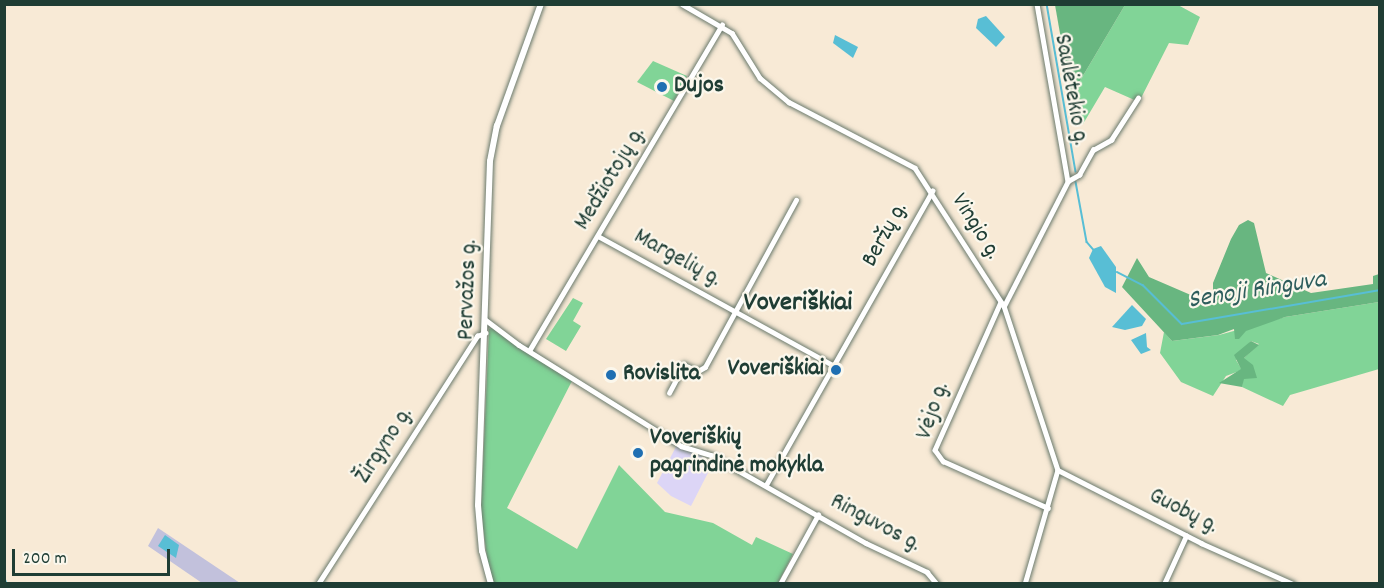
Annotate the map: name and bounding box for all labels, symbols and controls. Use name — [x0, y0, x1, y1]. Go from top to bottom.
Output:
street label: Saulėtekio g. — [1046, 32, 1094, 148]
place label: Dujos — [674, 73, 724, 101]
marker: Dujos — [655, 80, 669, 94]
street label: Medžiotojų g. — [569, 122, 653, 236]
street label: Vingio g. — [944, 189, 1006, 265]
street label: Beržų g. — [857, 198, 915, 272]
street label: Margelių g. — [628, 223, 726, 295]
street label: Pervažos g. — [453, 239, 485, 341]
water label: Senoji Ringuva — [1186, 265, 1328, 317]
district label: Voveriškiai — [744, 288, 852, 320]
place label: Voveriškiai — [728, 356, 824, 384]
place label: Rovislita — [623, 361, 700, 389]
marker: Voveriškiai — [829, 363, 843, 377]
marker: Rovislita — [604, 368, 618, 382]
street label: Vėjo g. — [911, 378, 957, 444]
street label: Žirgyno g. — [349, 402, 421, 490]
place label: Voveriškių pagrindinė mokykla — [650, 425, 823, 481]
marker: Voveriškių pagrindinė mokykla — [631, 446, 645, 460]
street label: Guobų g. — [1144, 482, 1222, 542]
street label: Ringuvos g. — [825, 488, 925, 560]
scale bar — [15, 537, 172, 575]
text: 200 m — [23, 547, 67, 572]

